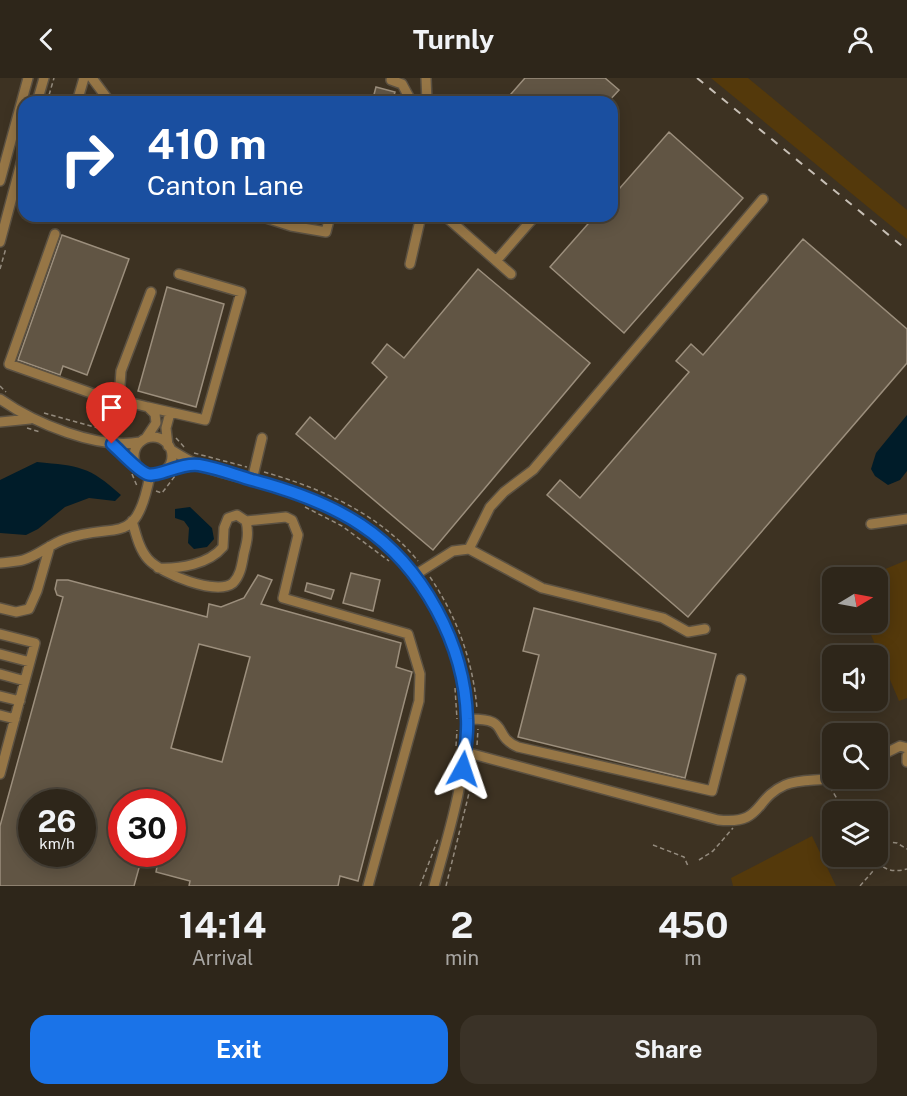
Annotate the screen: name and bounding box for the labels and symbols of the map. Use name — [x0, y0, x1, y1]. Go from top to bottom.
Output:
pin — [86, 382, 137, 444]
north arrow — [822, 567, 888, 633]
position arrow — [431, 737, 495, 801]
speed limit sign: 30 — [108, 789, 186, 867]

